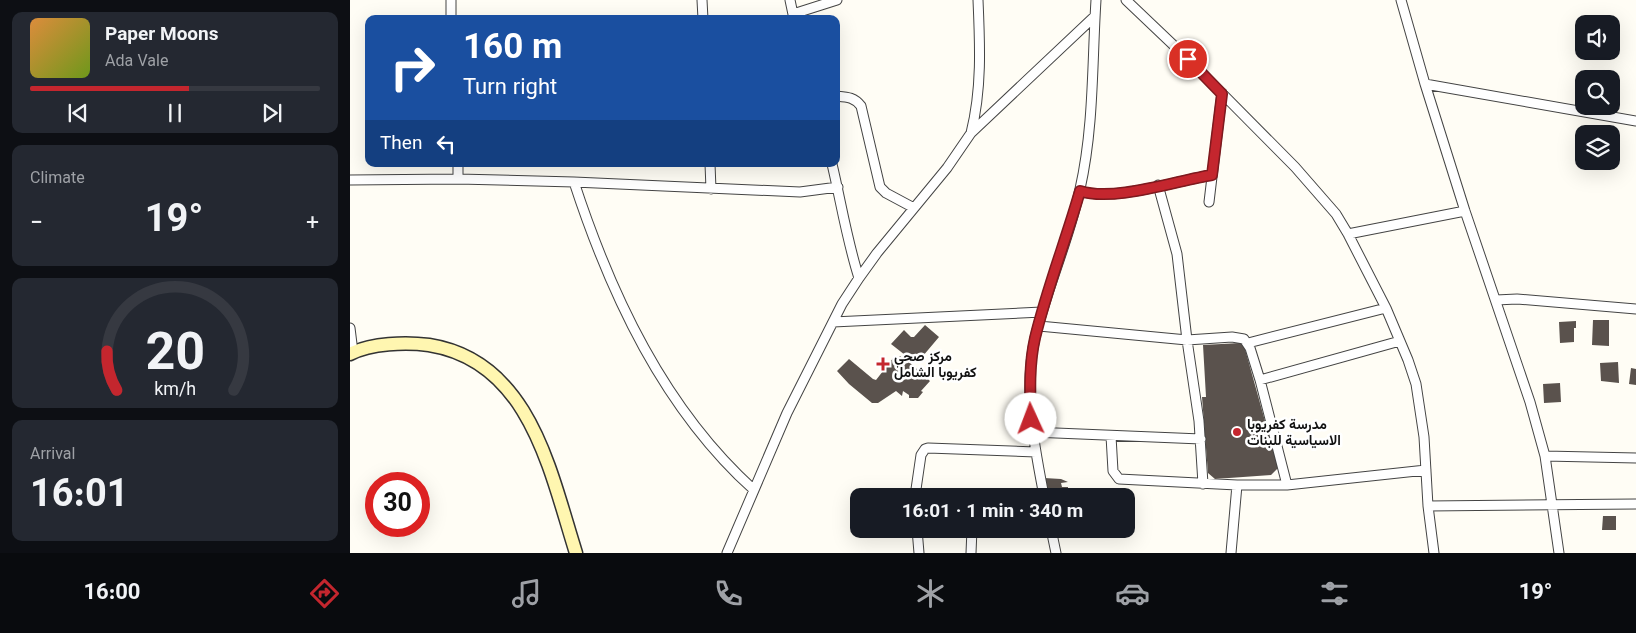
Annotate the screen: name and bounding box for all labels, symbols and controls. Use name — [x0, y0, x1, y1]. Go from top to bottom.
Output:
map controls — [1575, 15, 1620, 170]
button: sound — [1575, 15, 1620, 60]
text: Paper Moons — [105, 21, 219, 50]
text: 160 m — [463, 22, 562, 77]
icon: right — [380, 35, 445, 100]
pin — [1167, 38, 1209, 80]
icon: arrive — [1174, 45, 1202, 73]
text: Ada Vale — [105, 50, 168, 75]
button: search — [1575, 70, 1620, 115]
text: Turn right — [463, 71, 557, 106]
icon: previous — [64, 99, 92, 127]
icon: pause — [161, 99, 189, 127]
icon: next — [258, 99, 286, 127]
button: layers — [1575, 125, 1620, 170]
text: Then — [380, 130, 422, 159]
icon: left — [432, 130, 460, 158]
text: Climate — [30, 167, 85, 192]
text: 19° — [145, 192, 203, 251]
text: − — [30, 200, 43, 244]
text: + — [305, 200, 320, 244]
text: 20 — [145, 316, 205, 397]
place label: مركز صحي كفريوبا الشامل — [894, 347, 977, 385]
marker: مركز صحي كفريوبا الشامل — [876, 357, 890, 371]
text: km/h — [154, 377, 196, 405]
position arrow — [1004, 392, 1056, 444]
place label: مدرسة كفريوبا الاسياسية للبنات — [1247, 415, 1341, 453]
marker: مدرسة كفريوبا الاسياسية للبنات — [1231, 426, 1243, 438]
text: Arrival — [30, 443, 75, 468]
text: 16:01 — [30, 467, 129, 526]
speed limit sign: 30 — [365, 472, 430, 537]
text: 16:01 · 1 min · 340 m — [902, 498, 1083, 527]
text: 16:00 — [83, 576, 141, 611]
icon: directions — [307, 576, 342, 611]
icon: music — [509, 576, 544, 611]
icon: phone — [711, 576, 746, 611]
icon: climate — [913, 576, 948, 611]
icon: car — [1115, 576, 1150, 611]
icon: filters — [1317, 576, 1352, 611]
text: 19° — [1519, 576, 1552, 611]

